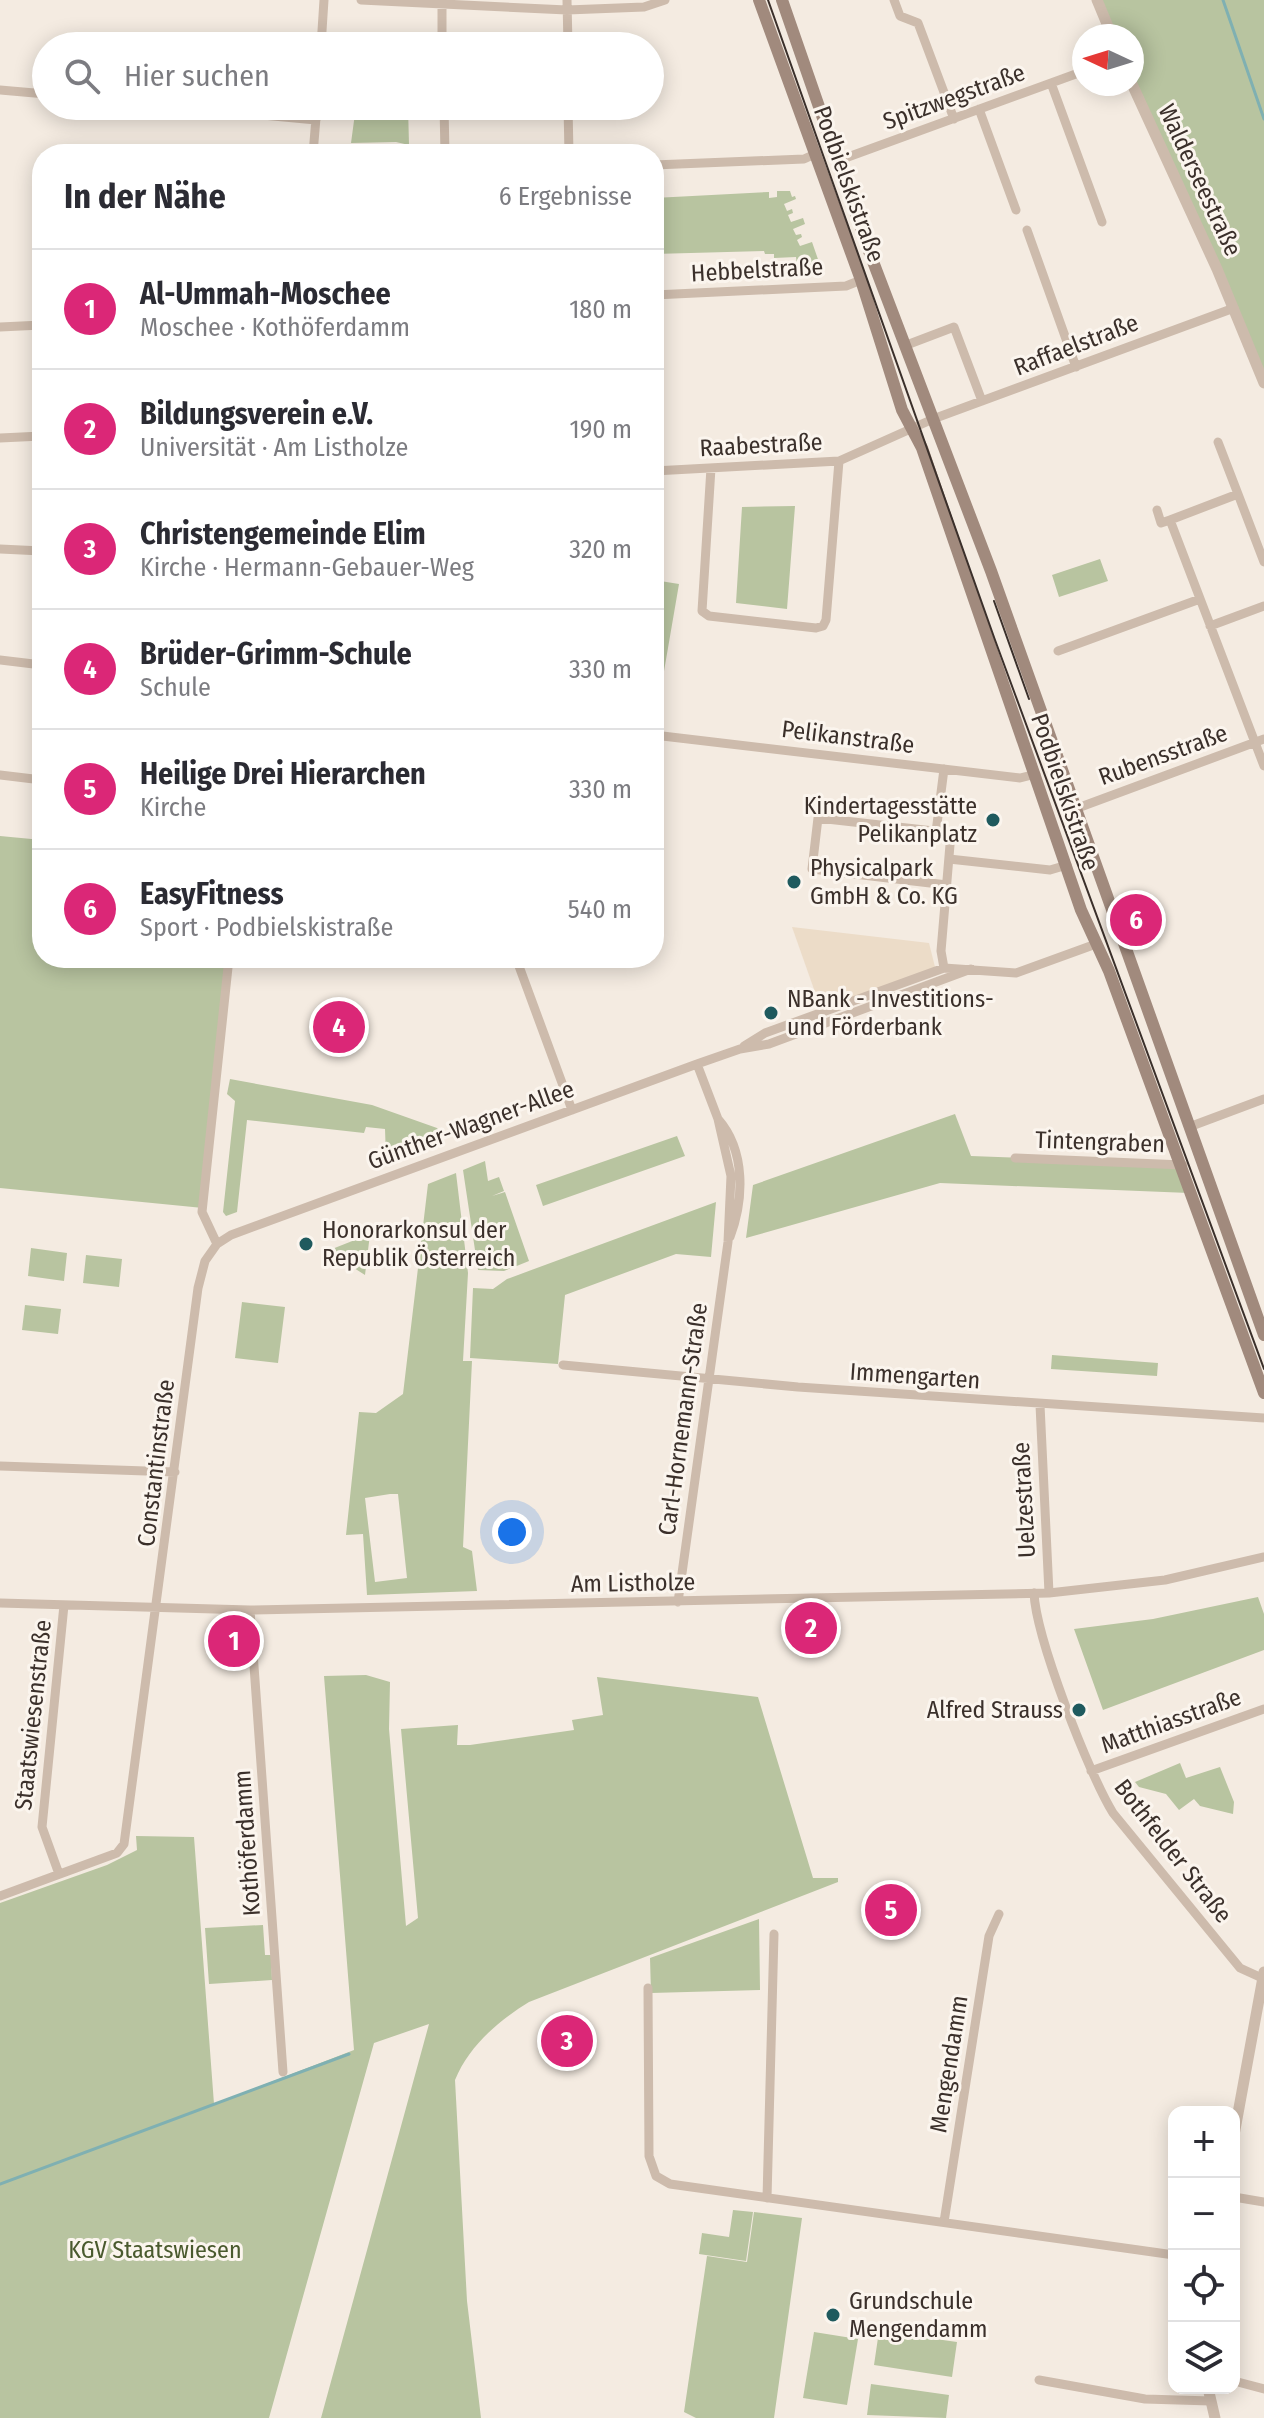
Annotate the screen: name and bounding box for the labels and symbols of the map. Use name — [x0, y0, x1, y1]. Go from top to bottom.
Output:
north arrow — [1072, 24, 1144, 96]
street label: Spitzwegstraße — [879, 58, 1029, 136]
street label: Walderseestraße — [1153, 100, 1247, 260]
street label: Podbielskistraße — [808, 102, 890, 266]
street label: Hebbelstraße — [690, 253, 824, 287]
street label: Raffaelstraße — [1010, 308, 1142, 382]
street label: Raabestraße — [699, 428, 823, 462]
street label: Podbielskistraße — [1025, 710, 1105, 874]
street label: Pelikanstraße — [780, 715, 916, 759]
street label: Rubensstraße — [1095, 719, 1231, 791]
place label: Kindertagesstätte Pelikanplatz — [804, 792, 977, 848]
marker: Kindertagesstätte Pelikanplatz — [984, 811, 1002, 829]
place label: Physicalpark GmbH & Co. KG — [810, 854, 958, 910]
marker: Physicalpark GmbH & Co. KG — [785, 873, 803, 891]
pin: 6 — [1110, 890, 1162, 950]
place label: NBank - Investitions- und Förderbank — [787, 985, 994, 1041]
pin: 4 — [313, 997, 365, 1057]
marker: NBank - Investitions- und Förderbank — [762, 1004, 780, 1022]
street label: Günther-Wagner-Allee — [364, 1075, 578, 1175]
street label: Tintengraben — [1035, 1126, 1165, 1158]
place label: Honorarkonsul der Republik Österreich — [322, 1216, 515, 1272]
marker: Honorarkonsul der Republik Österreich — [297, 1235, 315, 1253]
street label: Carl-Hornemann-Straße — [653, 1301, 713, 1537]
street label: Immengarten — [849, 1357, 981, 1395]
street label: Constantinstraße — [132, 1378, 180, 1548]
street label: Uelzestraße — [1007, 1441, 1041, 1559]
your location — [492, 1512, 532, 1552]
street label: Am Listholze — [571, 1568, 695, 1598]
pin: 2 — [785, 1598, 837, 1658]
pin: 1 — [208, 1611, 260, 1671]
street label: Staatswiesenstraße — [9, 1618, 57, 1812]
street label: Matthiasstraße — [1097, 1683, 1245, 1759]
place label: Alfred Strauss — [927, 1696, 1063, 1724]
marker: Alfred Strauss — [1070, 1701, 1088, 1719]
street label: Kothöferdamm — [228, 1769, 266, 1917]
street label: Bothfelder Straße — [1108, 1774, 1238, 1928]
pin: 5 — [865, 1880, 917, 1940]
street label: Mengendamm — [924, 1993, 974, 2135]
pin: 3 — [541, 2011, 593, 2071]
park label: KGV Staatswiesen — [68, 2236, 242, 2264]
place label: Grundschule Mengendamm — [849, 2287, 988, 2343]
marker: Grundschule Mengendamm — [824, 2306, 842, 2324]

